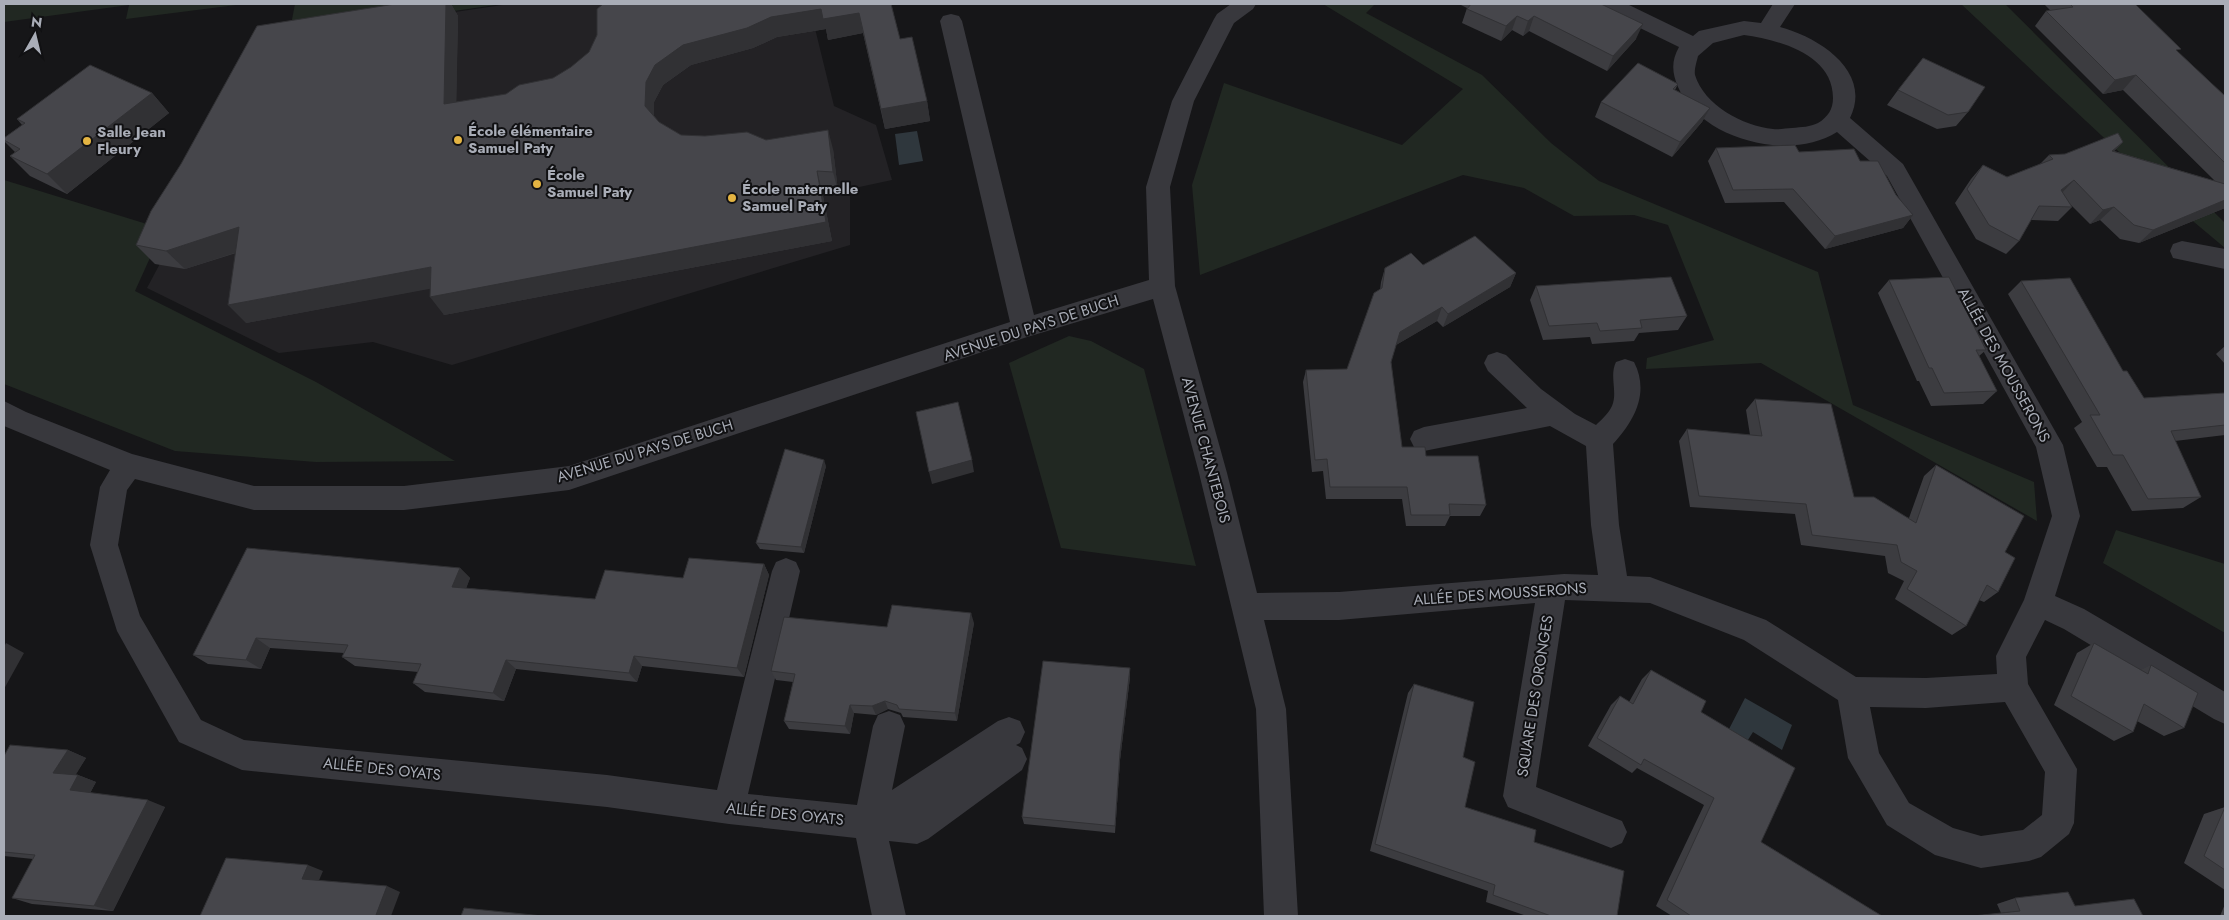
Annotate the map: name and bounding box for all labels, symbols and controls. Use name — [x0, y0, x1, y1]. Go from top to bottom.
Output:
north arrow — [10, 10, 60, 60]
text: N — [30, 11, 44, 33]
place label: École élémentaire Samuel Paty — [468, 120, 593, 159]
place label: Salle Jean Fleury — [97, 121, 166, 160]
marker: École élémentaire Samuel Paty — [452, 134, 464, 146]
marker: Salle Jean Fleury — [81, 135, 93, 147]
place label: École Samuel Paty — [547, 164, 632, 203]
marker: École Samuel Paty — [531, 178, 543, 190]
place label: École maternelle Samuel Paty — [742, 178, 859, 217]
marker: École maternelle Samuel Paty — [726, 192, 738, 204]
street label: ALLÉE DES MOUSSERONS — [1952, 284, 2056, 446]
street label: AVENUE DU PAYS DE BUCH — [940, 289, 1122, 367]
street label: AVENUE CHANTEBOIS — [1176, 375, 1236, 525]
street label: AVENUE DU PAYS DE BUCH — [554, 414, 736, 488]
street label: ALLÉE DES MOUSSERONS — [1413, 577, 1587, 611]
street label: SQUARE DES ORONGES — [1511, 614, 1559, 778]
street label: ALLÉE DES OYATS — [322, 752, 442, 786]
street label: ALLÉE DES OYATS — [725, 797, 845, 831]

